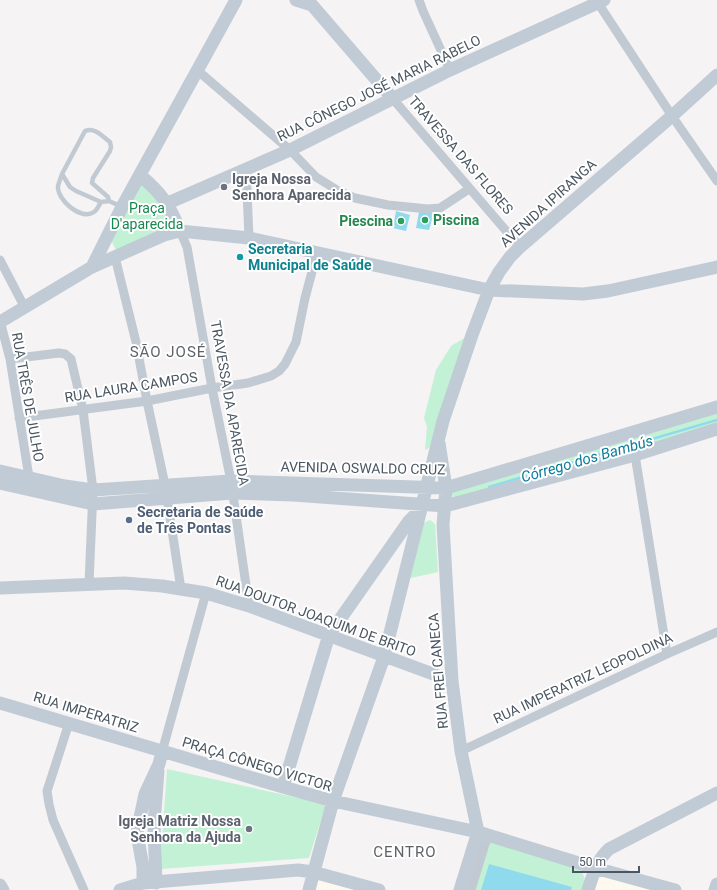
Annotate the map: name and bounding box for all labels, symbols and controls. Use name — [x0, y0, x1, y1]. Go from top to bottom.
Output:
street label: RUA CÔNEGO JOSÉ MARIA RABELO — [274, 31, 483, 144]
street label: TRAVESSA DAS FLORES — [405, 93, 517, 217]
street label: AVENIDA IPIRANGA — [497, 156, 599, 250]
place label: Igreja Nossa Senhora Aparecida — [232, 171, 352, 203]
marker: Igreja Nossa Senhora Aparecida — [219, 182, 229, 192]
park label: Praça D'aparecida — [111, 200, 183, 232]
place label: Piscina — [433, 212, 480, 228]
place label: Piescina — [339, 213, 393, 229]
marker: Piscina — [420, 215, 430, 225]
marker: Piescina — [396, 216, 406, 226]
place label: Secretaria Municipal de Saúde — [248, 241, 372, 273]
marker: Secretaria Municipal de Saúde — [235, 252, 245, 262]
street label: TRAVESSA DA APARECIDA — [208, 319, 252, 487]
street label: RUA TRÊS DE JULHO — [9, 331, 48, 463]
district label: SÃO JOSÉ — [130, 343, 206, 361]
street label: RUA LAURA CAMPOS — [63, 369, 199, 405]
water label: Córrego dos Bambús — [519, 432, 655, 486]
street label: AVENIDA OSWALDO CRUZ — [280, 459, 446, 477]
place label: Secretaria de Saúde de Três Pontas — [137, 504, 264, 536]
marker: Secretaria de Saúde de Três Pontas — [124, 515, 134, 525]
street label: RUA DOUTOR JOAQUIM DE BRITO — [214, 572, 418, 660]
street label: RUA FREI CANECA — [425, 612, 451, 730]
street label: RUA IMPERATRIZ LEOPOLDINA — [491, 629, 675, 727]
street label: RUA IMPERATRIZ — [32, 688, 140, 736]
street label: PRAÇA CÔNEGO VICTOR — [180, 733, 334, 795]
place label: Igreja Matriz Nossa Senhora da Ajuda — [118, 813, 242, 845]
marker: Igreja Matriz Nossa Senhora da Ajuda — [244, 824, 254, 834]
district label: CENTRO — [373, 843, 437, 861]
scale bar — [573, 848, 639, 874]
text: 50 m — [579, 855, 606, 869]

